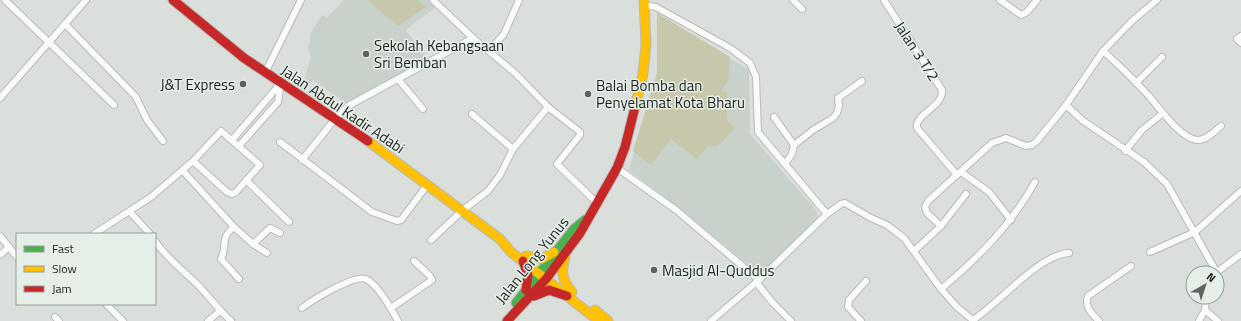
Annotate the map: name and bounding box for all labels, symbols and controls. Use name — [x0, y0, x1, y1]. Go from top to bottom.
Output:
street label: Jalan 3 T/2 — [889, 16, 945, 86]
place label: Sekolah Kebangsaan Sri Bemban — [374, 34, 504, 74]
marker: Sekolah Kebangsaan Sri Bemban — [361, 49, 371, 59]
street label: Jalan Abdul Kadir Adabi — [276, 59, 410, 159]
place label: J&T Express — [160, 73, 235, 96]
place label: Balai Bomba dan Penyelamat Kota Bharu — [596, 74, 745, 114]
marker: J&T Express — [238, 79, 248, 89]
marker: Balai Bomba dan Penyelamat Kota Bharu — [583, 89, 593, 99]
street label: Jalan Long Yunus — [490, 211, 574, 309]
legend — [16, 233, 156, 305]
text: Fast — [52, 239, 75, 258]
text: Slow — [52, 259, 77, 278]
place label: Masjid Al-Quddus — [662, 259, 775, 282]
marker: Masjid Al-Quddus — [649, 265, 659, 275]
north arrow — [1185, 265, 1225, 305]
text: N — [1203, 269, 1219, 286]
text: Jam — [52, 279, 72, 298]

